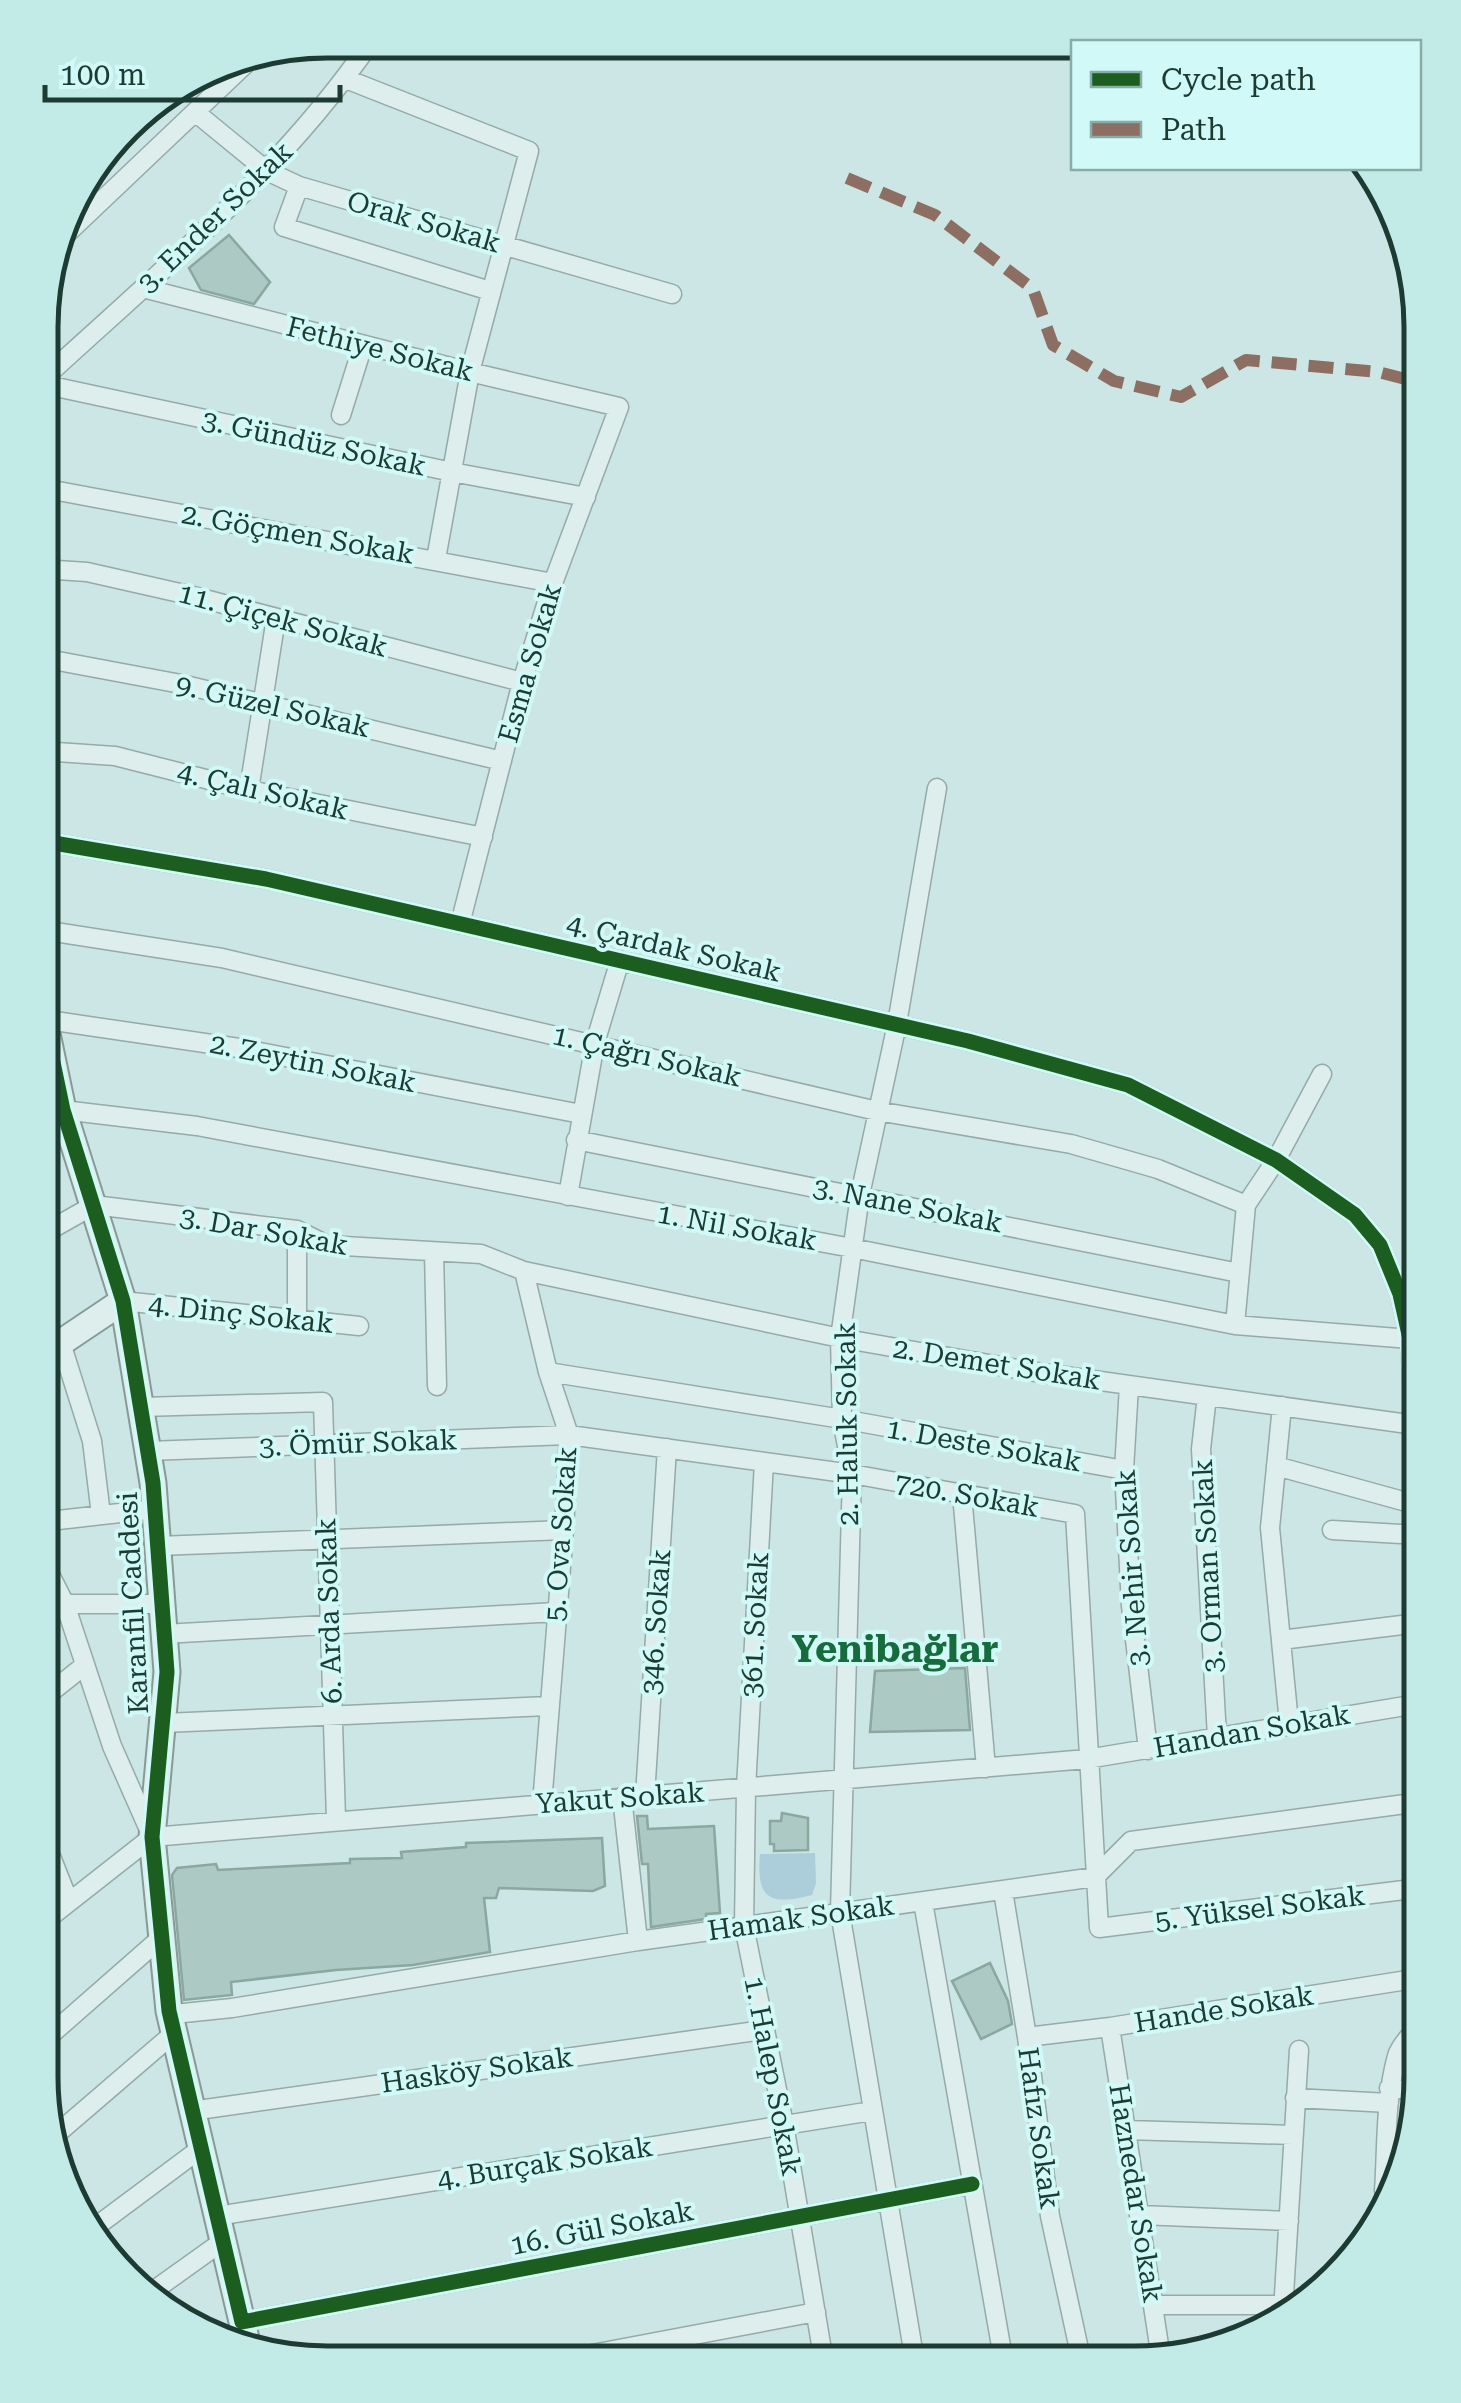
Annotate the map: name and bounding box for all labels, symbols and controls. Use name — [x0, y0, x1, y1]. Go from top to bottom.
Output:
scale bar — [45, 40, 340, 102]
legend — [1071, 40, 1421, 170]
text: 100 m — [60, 57, 145, 92]
text: Cycle path — [1161, 62, 1316, 97]
text: Path — [1161, 112, 1226, 147]
street label: 3. Ender Sokak — [131, 135, 300, 299]
street label: Orak Sokak — [343, 184, 505, 260]
street label: Fethiye Sokak — [283, 310, 477, 388]
street label: 3. Gündüz Sokak — [199, 403, 429, 483]
street label: 2. Göçmen Sokak — [179, 497, 417, 571]
street label: 11. Çiçek Sokak — [175, 576, 391, 664]
street label: Esma Sokak — [492, 579, 569, 746]
street label: 9. Güzel Sokak — [172, 668, 374, 744]
street label: 4. Çalı Sokak — [174, 755, 352, 827]
street label: 4. Çardak Sokak — [564, 907, 785, 989]
street label: 1. Çağrı Sokak — [549, 1018, 745, 1094]
street label: 2. Zeytin Sokak — [207, 1027, 419, 1099]
street label: 3. Nane Sokak — [810, 1170, 1006, 1240]
street label: 1. Nil Sokak — [654, 1197, 820, 1257]
street label: 3. Dar Sokak — [177, 1200, 351, 1262]
street label: 4. Dinç Sokak — [147, 1288, 336, 1340]
street label: 2. Haluk Sokak — [829, 1322, 865, 1526]
street label: 2. Demet Sokak — [891, 1331, 1104, 1397]
street label: 1. Deste Sokak — [884, 1412, 1085, 1478]
street label: 3. Ömür Sokak — [258, 1422, 458, 1463]
street label: 5. Ova Sokak — [538, 1445, 584, 1622]
street label: 3. Orman Sokak — [1186, 1458, 1230, 1674]
street label: 720. Sokak — [892, 1466, 1042, 1524]
street label: 3. Nehir Sokak — [1109, 1468, 1155, 1668]
street label: Karanfil Caddesi — [111, 1491, 155, 1715]
street label: 6. Arda Sokak — [309, 1517, 349, 1704]
street label: 346. Sokak — [634, 1548, 678, 1696]
street label: 361. Sokak — [735, 1551, 775, 1699]
district label: Yenibağlar — [792, 1627, 999, 1672]
street label: Handan Sokak — [1151, 1697, 1353, 1765]
street label: Yakut Sokak — [534, 1776, 706, 1820]
street label: 5. Yüksel Sokak — [1153, 1879, 1367, 1937]
street label: Hamak Sokak — [705, 1889, 897, 1947]
street label: 1. Halep Sokak — [737, 1974, 809, 2179]
street label: Hande Sokak — [1132, 1978, 1316, 2039]
street label: Hasköy Sokak — [379, 2040, 575, 2100]
street label: Hafız Sokak — [1011, 2045, 1067, 2211]
street label: Haznedar Sokak — [1102, 2081, 1170, 2305]
street label: 4. Burçak Sokak — [435, 2130, 655, 2196]
street label: 16. Gül Sokak — [508, 2194, 697, 2262]

